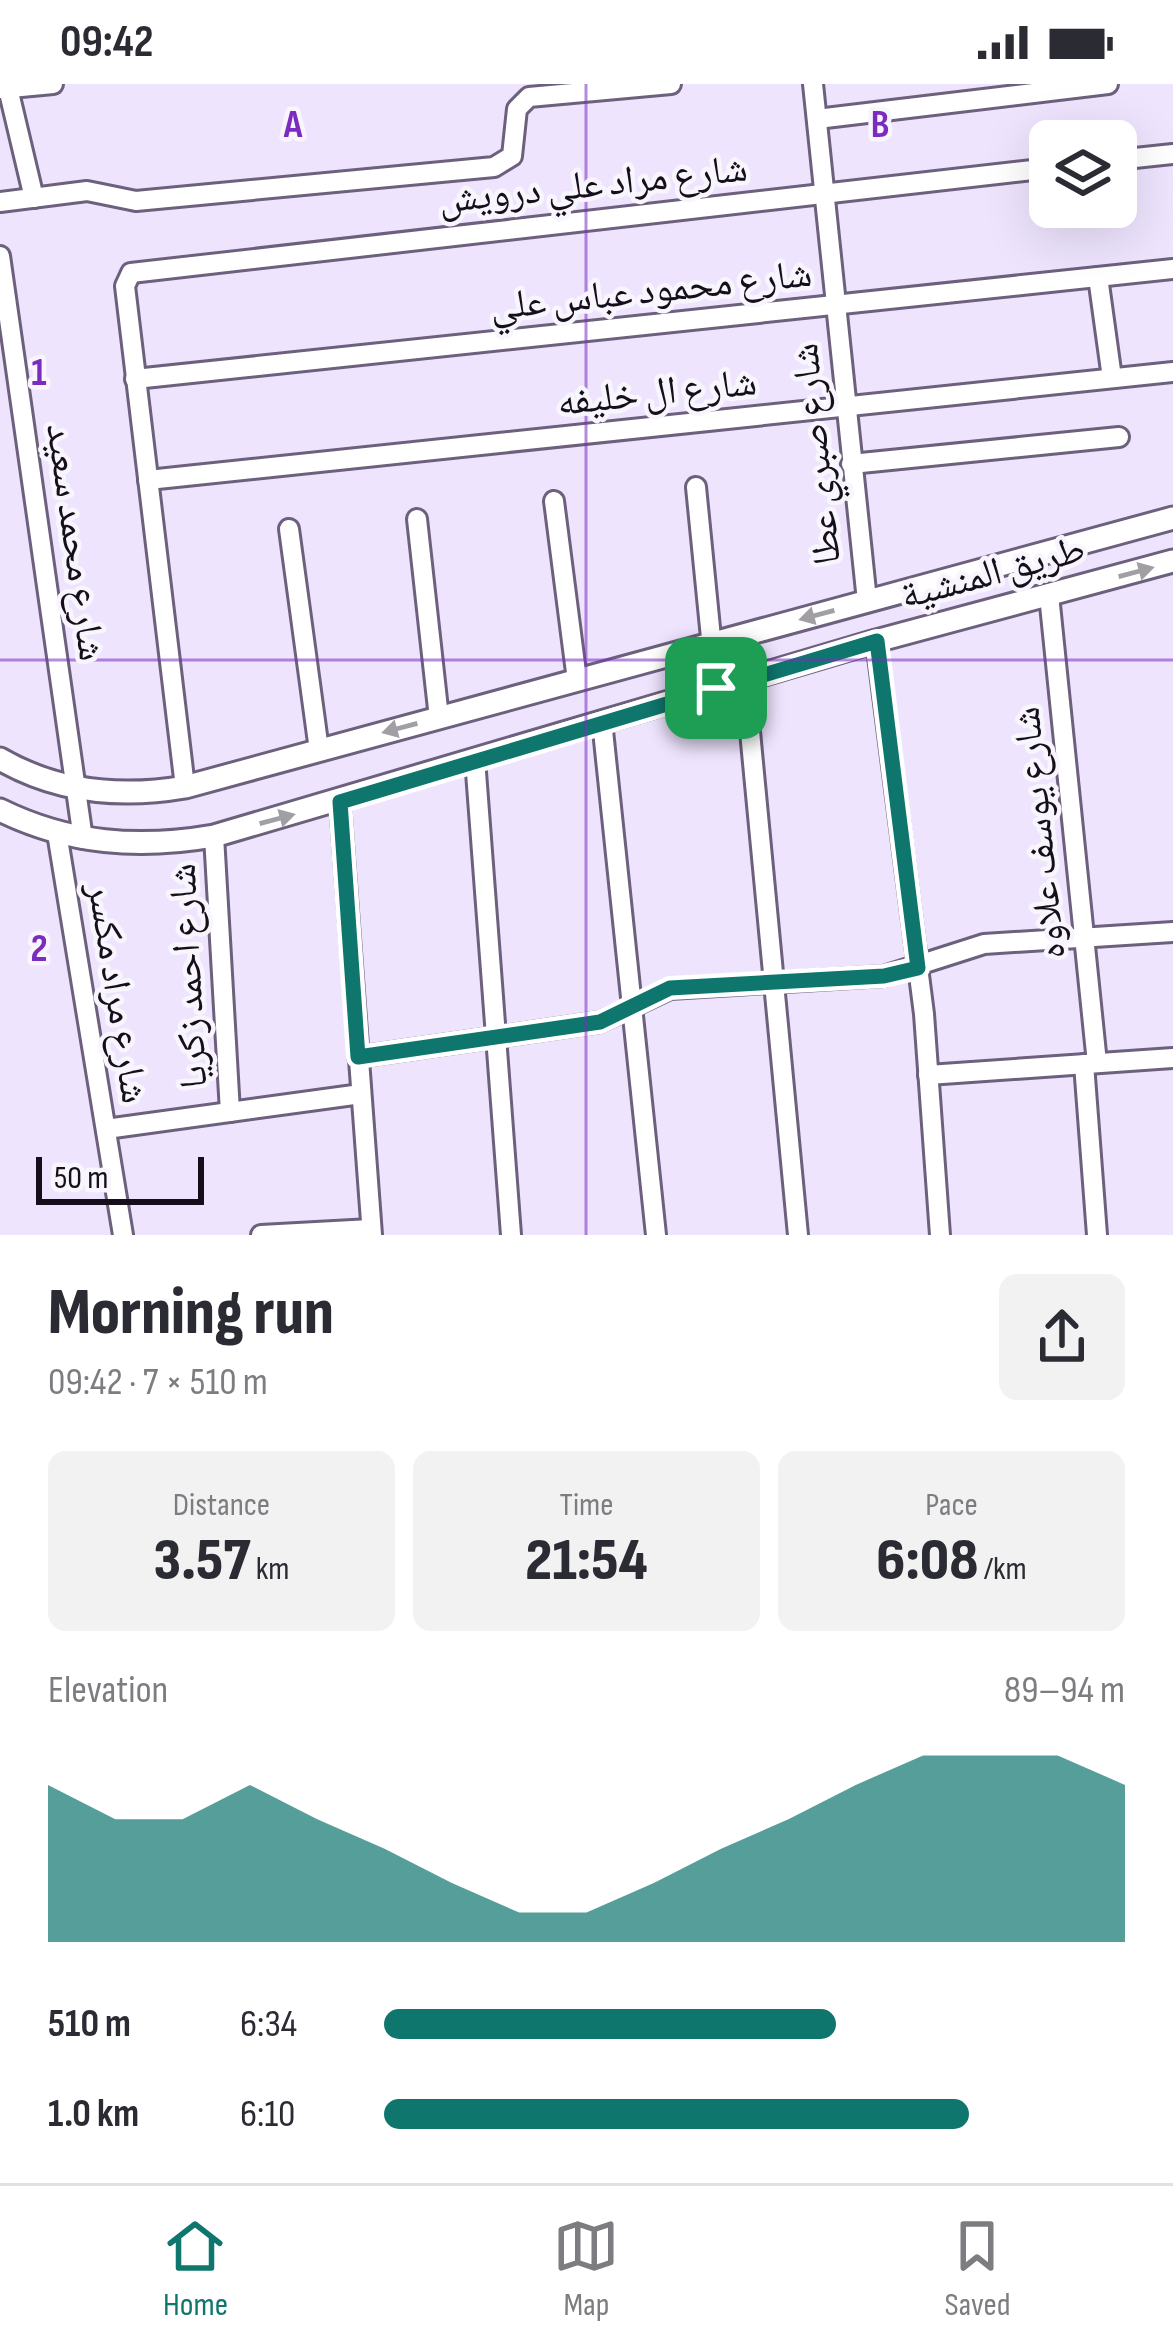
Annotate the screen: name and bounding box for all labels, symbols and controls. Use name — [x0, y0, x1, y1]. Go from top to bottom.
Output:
text: 09:42 — [60, 15, 154, 70]
text: A — [283, 102, 303, 149]
text: B — [871, 102, 889, 149]
map controls — [1029, 120, 1137, 228]
button: layers — [1029, 120, 1137, 228]
street label: شارع مراد علي درويش — [436, 145, 750, 230]
street label: شارع محمود عباس علي — [488, 251, 815, 337]
street label: شارع صبري عطا — [782, 340, 858, 567]
text: 1 — [31, 350, 47, 397]
street label: شارع ال خليفه — [555, 359, 759, 427]
street label: شارع محمد سعيد — [35, 420, 115, 664]
street label: طريق المنشية — [896, 526, 1090, 620]
one-way arrow — [1117, 561, 1154, 580]
one-way arrow — [798, 607, 835, 626]
pin — [665, 637, 767, 739]
icon: arrive — [683, 655, 749, 721]
street label: شارع يوسف علاوه — [1003, 705, 1077, 961]
one-way arrow — [381, 720, 418, 739]
one-way arrow — [258, 809, 295, 828]
street label: شارع احمد زكريا — [160, 862, 218, 1090]
street label: شارع مراد مكسر — [76, 878, 158, 1107]
text: 2 — [30, 926, 48, 973]
scale bar — [36, 1151, 204, 1204]
text: 50 m — [54, 1158, 108, 1198]
text: Morning run — [48, 1274, 334, 1353]
button: share — [999, 1274, 1125, 1400]
text: 09:42 · 7 × 510 m — [48, 1359, 268, 1406]
text: Distance — [173, 1485, 270, 1525]
text: Time — [560, 1485, 614, 1525]
text: Pace — [925, 1485, 978, 1525]
text: 3.57 — [154, 1525, 250, 1597]
text: 21:54 — [525, 1525, 648, 1597]
text: 6:08 — [876, 1525, 979, 1597]
text: km — [250, 1549, 289, 1589]
text: /km — [979, 1549, 1027, 1589]
text: Elevation — [48, 1667, 168, 1714]
text: 89–94 m — [1004, 1667, 1125, 1714]
text: 510 m — [48, 2001, 131, 2048]
text: 6:34 — [240, 2001, 297, 2048]
text: 1.0 km — [48, 2091, 139, 2138]
text: 6:10 — [240, 2091, 296, 2138]
tab: Home — [162, 2213, 228, 2325]
tab: Map — [553, 2213, 619, 2325]
tab: Saved — [944, 2213, 1011, 2325]

